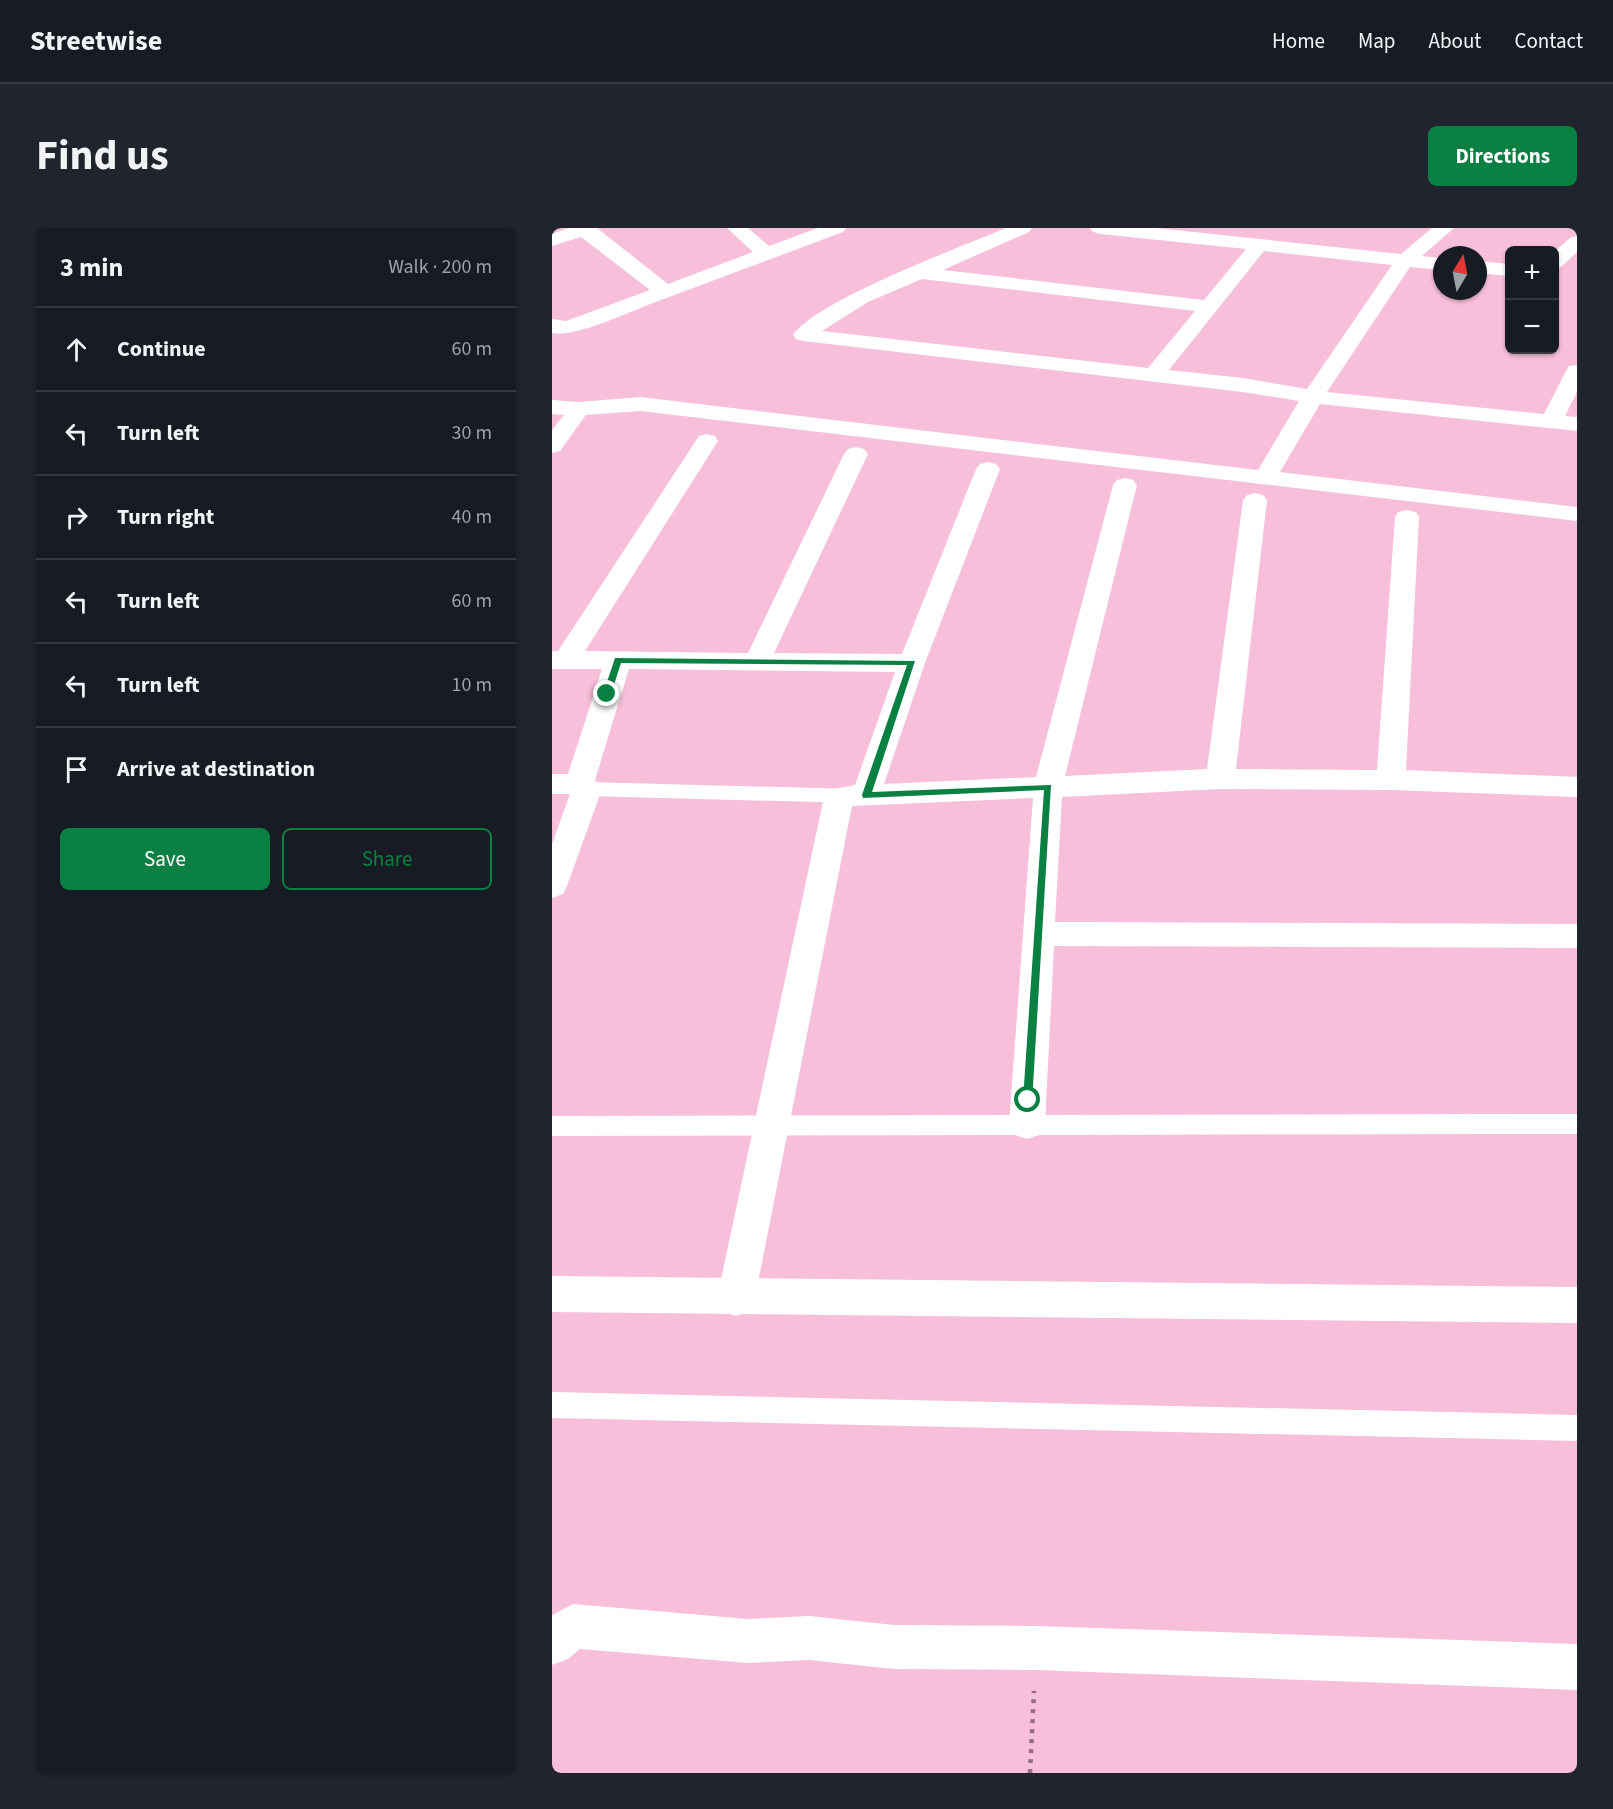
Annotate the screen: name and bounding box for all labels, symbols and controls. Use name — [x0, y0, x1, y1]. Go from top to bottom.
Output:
text: Streetwise — [30, 21, 162, 61]
text: Home — [1272, 26, 1325, 56]
text: Map — [1358, 26, 1396, 56]
text: About — [1429, 26, 1481, 56]
text: Contact — [1514, 26, 1583, 56]
text: Find us — [36, 126, 169, 186]
button: Directions — [1428, 126, 1577, 186]
north arrow — [1433, 246, 1487, 300]
map controls — [1505, 246, 1559, 354]
button: + — [1505, 246, 1559, 300]
text: 3 min — [60, 249, 123, 286]
text: Walk · 200 m — [388, 253, 492, 281]
button: − — [1505, 300, 1559, 354]
icon: ahead — [60, 333, 93, 366]
text: Continue — [117, 333, 206, 365]
text: 60 m — [452, 335, 492, 363]
icon: left — [60, 417, 93, 450]
text: Turn left — [117, 417, 199, 449]
text: 30 m — [452, 419, 492, 447]
icon: right — [60, 501, 93, 534]
text: Turn right — [117, 501, 214, 533]
text: 40 m — [452, 503, 492, 531]
icon: left — [60, 585, 93, 618]
text: Turn left — [117, 585, 199, 617]
text: 60 m — [452, 587, 492, 615]
icon: left — [60, 669, 93, 702]
text: Turn left — [117, 669, 199, 701]
text: 10 m — [452, 671, 492, 699]
route end — [593, 680, 619, 706]
icon: arrive — [60, 753, 93, 786]
text: Arrive at destination — [117, 753, 315, 785]
button: Save — [60, 828, 270, 890]
button: Share — [282, 828, 492, 890]
route start — [1014, 1086, 1040, 1112]

